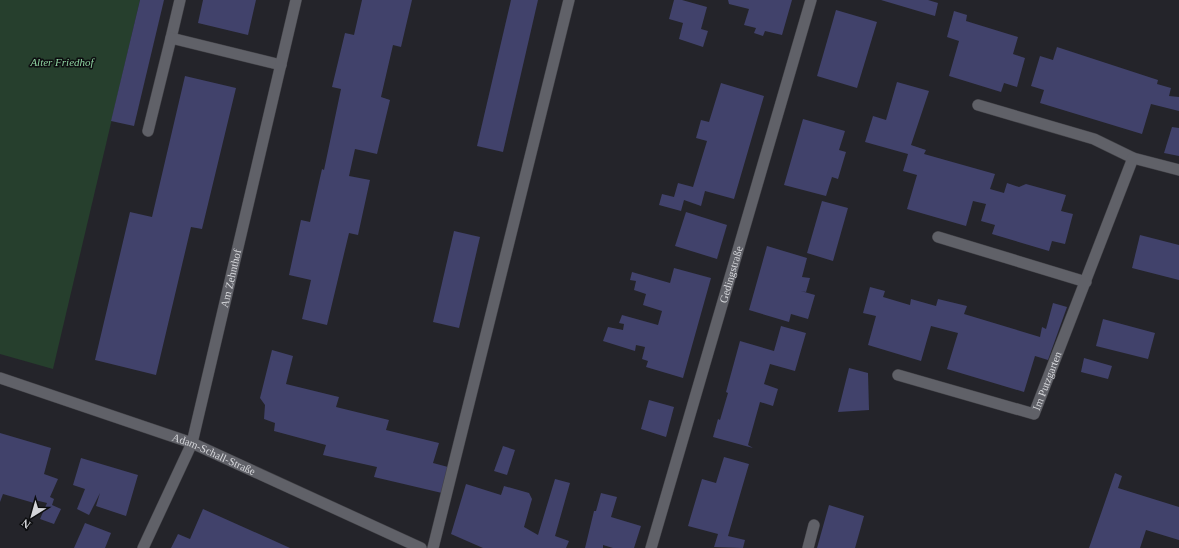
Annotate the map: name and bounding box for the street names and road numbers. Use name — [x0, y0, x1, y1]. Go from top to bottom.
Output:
street label: Gedingstraße — [717, 244, 745, 304]
street label: Am Zehnthof — [218, 248, 243, 309]
street label: Im Putzgarten — [1030, 349, 1064, 412]
street label: Adam-Schall-Straße — [171, 431, 258, 477]

